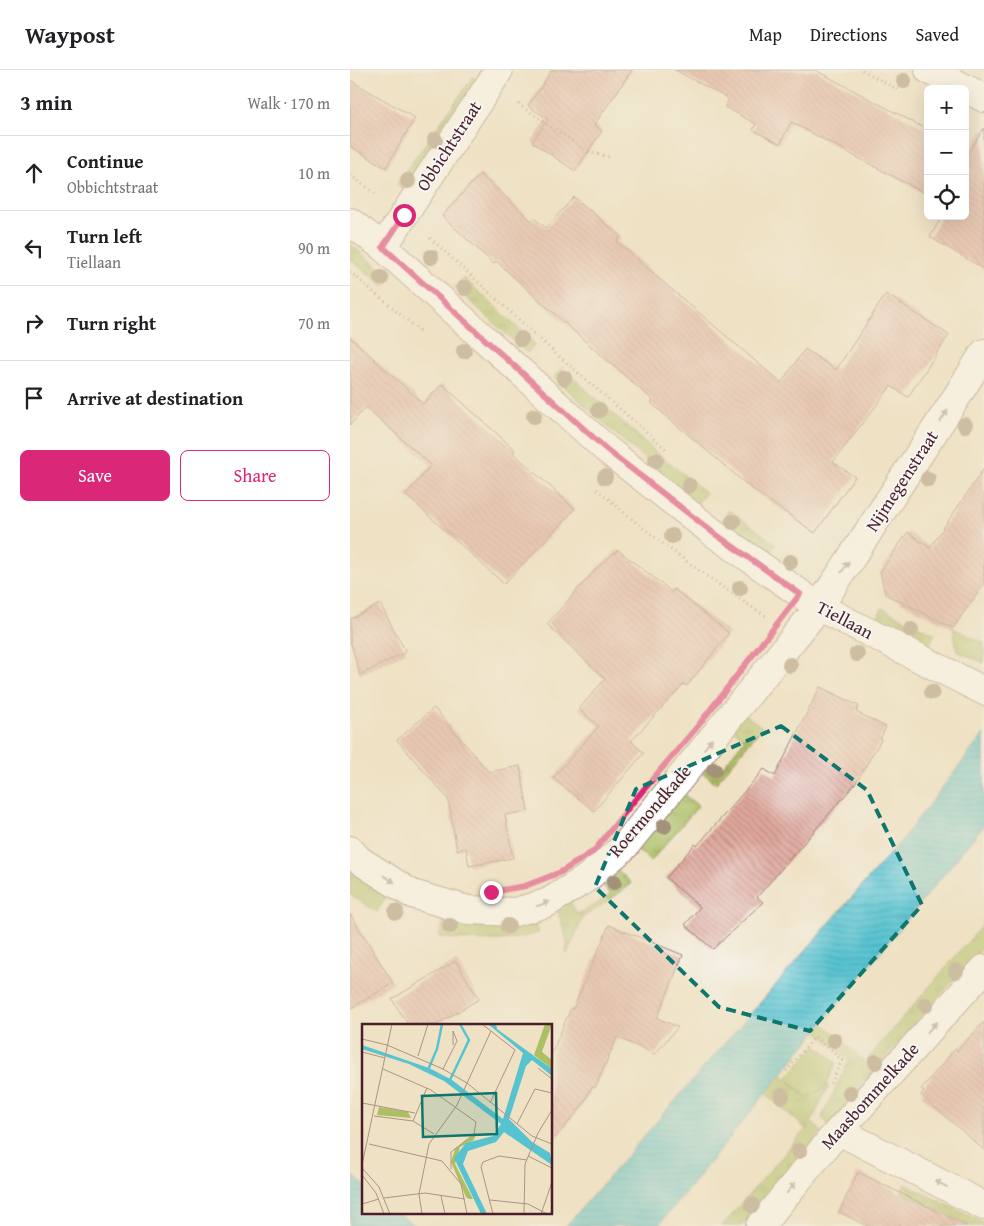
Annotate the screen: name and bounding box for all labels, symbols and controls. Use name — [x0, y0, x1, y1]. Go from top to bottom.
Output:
text: Waypost — [25, 17, 115, 52]
text: Map — [749, 21, 782, 48]
text: Directions — [810, 21, 887, 48]
text: Saved — [915, 21, 959, 48]
map controls — [924, 85, 969, 220]
button: + — [924, 85, 969, 130]
text: 3 min — [20, 87, 72, 118]
text: Walk · 170 m — [247, 91, 330, 115]
street label: Obbichtstraat — [409, 95, 488, 196]
button: − — [924, 130, 969, 175]
text: Continue — [67, 147, 144, 175]
icon: ahead — [20, 159, 48, 187]
text: 10 m — [298, 161, 330, 185]
text: Obbichtstraat — [67, 175, 158, 199]
button: locate — [924, 175, 969, 220]
route start — [393, 204, 416, 227]
text: Turn left — [67, 222, 142, 250]
icon: left — [20, 234, 48, 262]
text: 90 m — [298, 236, 330, 260]
text: Tiellaan — [67, 250, 121, 274]
icon: right — [20, 309, 48, 337]
text: Turn right — [67, 309, 156, 337]
text: 70 m — [298, 311, 330, 335]
icon: arrive — [20, 384, 48, 412]
text: Arrive at destination — [67, 384, 243, 412]
one-way arrow — [940, 410, 949, 423]
street label: Nijmegenstraat — [859, 424, 945, 537]
button: Save — [20, 450, 170, 501]
button: Share — [180, 450, 330, 501]
one-way arrow — [841, 560, 850, 573]
street label: Tiellaan — [812, 593, 878, 646]
one-way arrow — [703, 737, 714, 750]
street label: Roermondkade — [602, 759, 697, 863]
one-way arrow — [382, 874, 395, 884]
route end — [480, 881, 503, 904]
one-way arrow — [536, 900, 551, 908]
one-way arrow — [926, 1021, 938, 1033]
inset map — [362, 1024, 552, 1214]
street label: Maasbommelkade — [814, 1036, 925, 1155]
one-way arrow — [933, 1180, 948, 1188]
one-way arrow — [785, 1182, 796, 1195]

